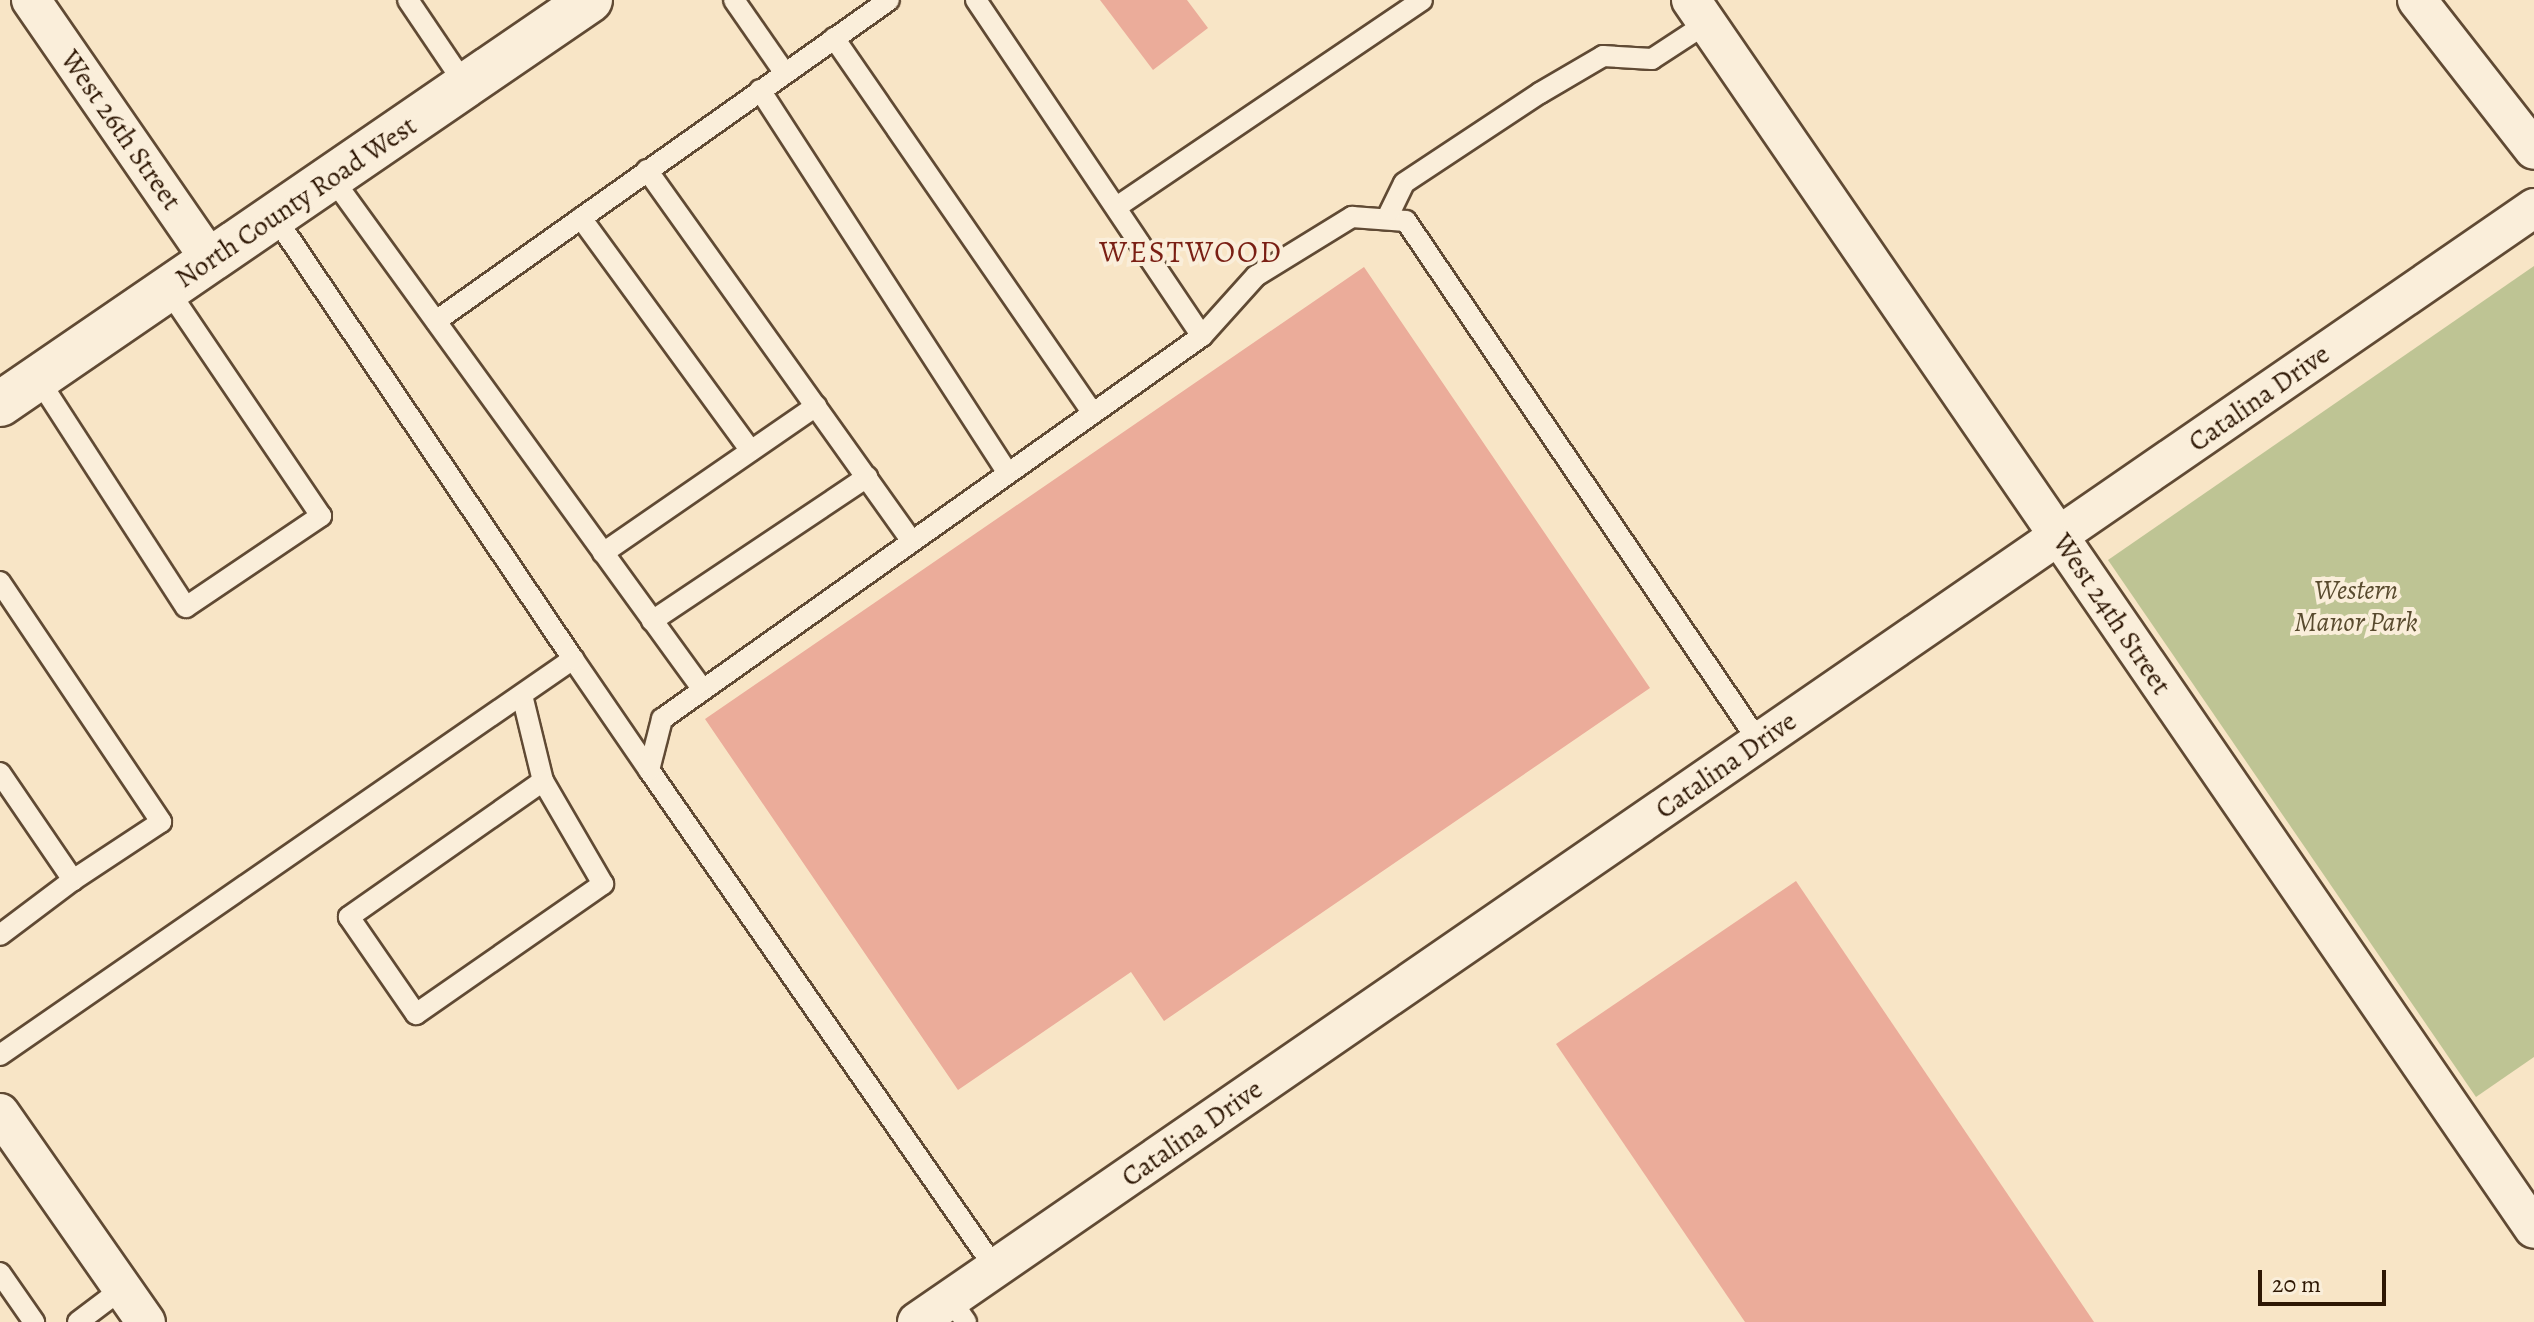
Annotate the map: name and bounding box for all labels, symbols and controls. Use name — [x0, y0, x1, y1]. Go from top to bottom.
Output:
street label: West 26th Street — [53, 44, 189, 216]
street label: North County Road West — [169, 109, 423, 295]
district label: WESTWOOD — [1099, 234, 1283, 270]
street label: Catalina Drive — [2182, 337, 2336, 459]
street label: West 24th Street — [2046, 527, 2178, 701]
park label: Western Manor Park — [2294, 573, 2418, 639]
street label: Catalina Drive — [1649, 704, 1803, 826]
street label: Catalina Drive — [1115, 1072, 1269, 1194]
scale bar — [2262, 1254, 2390, 1304]
text: 20 m — [2272, 1268, 2321, 1300]

